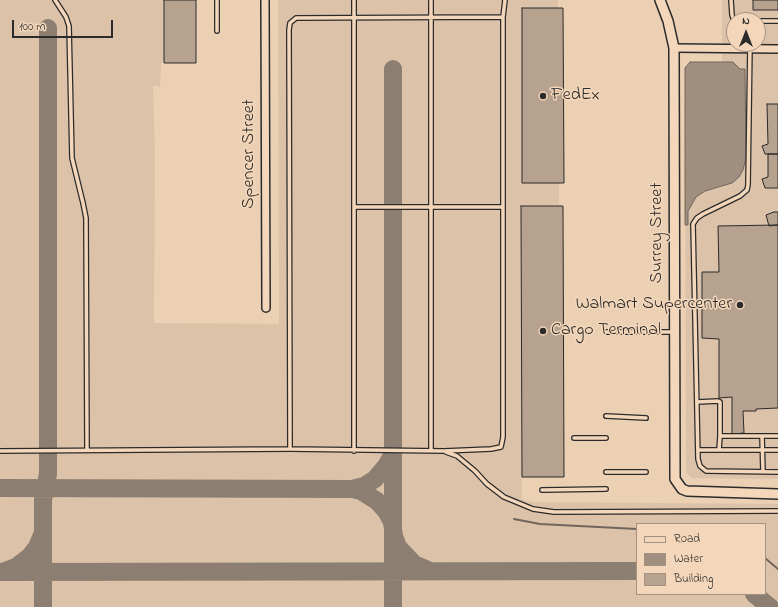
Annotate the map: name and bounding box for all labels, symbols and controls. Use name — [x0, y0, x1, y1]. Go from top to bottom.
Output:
scale bar — [14, 12, 115, 38]
north arrow — [726, 12, 766, 52]
text: N — [742, 13, 750, 29]
text: 100 m — [19, 18, 46, 36]
place label: FedEx — [551, 85, 600, 107]
marker: FedEx — [538, 91, 548, 101]
street label: Spencer Street — [239, 99, 261, 209]
street label: Surrey Street — [647, 183, 669, 283]
place label: Walmart Supercenter — [576, 294, 732, 316]
marker: Walmart Supercenter — [735, 300, 745, 310]
place label: Cargo Terminal — [551, 320, 661, 342]
marker: Cargo Terminal — [538, 326, 548, 336]
legend — [636, 523, 766, 595]
text: Road — [674, 530, 700, 548]
text: Water — [674, 550, 703, 568]
text: Building — [674, 570, 713, 588]

